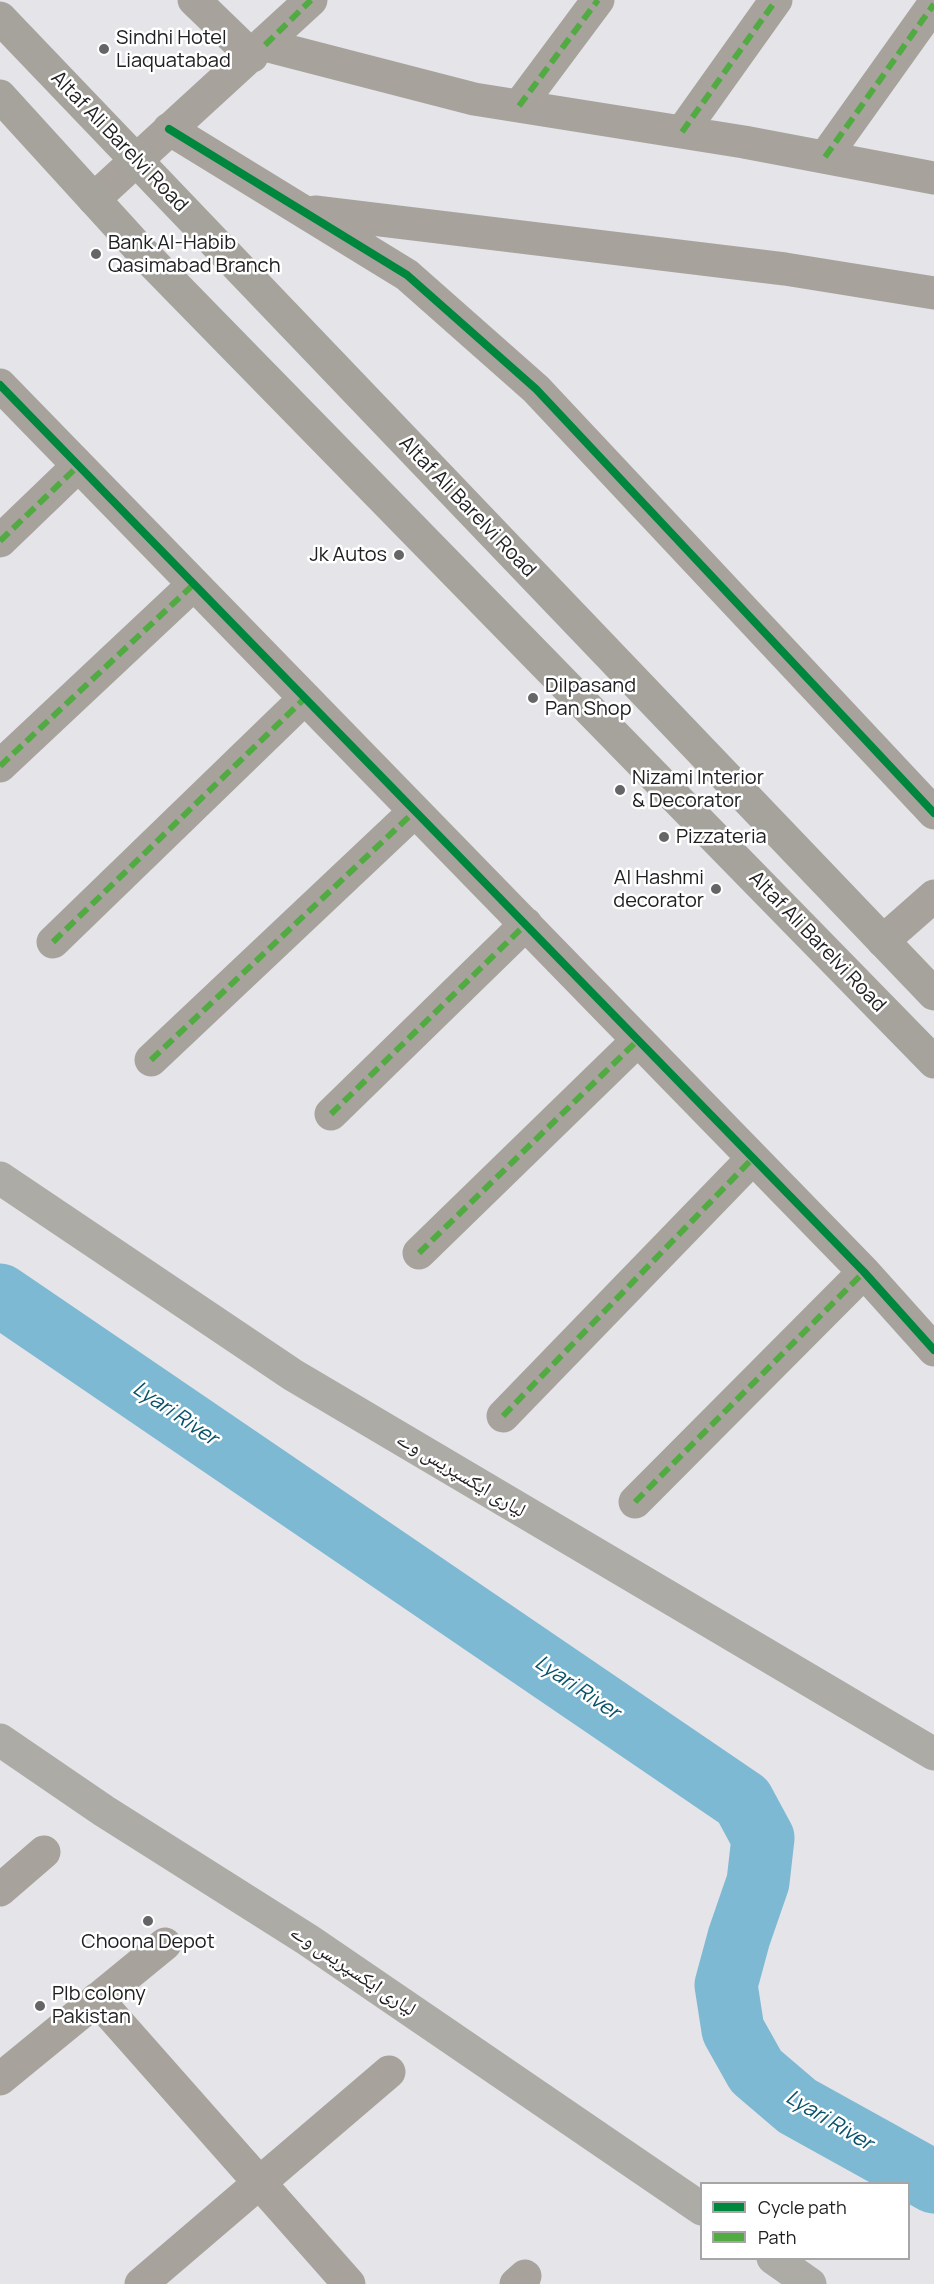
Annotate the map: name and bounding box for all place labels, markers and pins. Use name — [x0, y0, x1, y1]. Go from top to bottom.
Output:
place label: Sindhi Hotel Liaquatabad — [116, 26, 231, 73]
marker: Sindhi Hotel Liaquatabad — [97, 42, 111, 56]
place label: Bank Al-Habib Qasimabad Branch — [108, 231, 281, 278]
marker: Bank Al-Habib Qasimabad Branch — [89, 247, 103, 261]
place label: Jk Autos — [309, 543, 387, 567]
marker: Jk Autos — [392, 548, 406, 562]
place label: Dilpasand Pan Shop — [545, 674, 636, 721]
marker: Dilpasand Pan Shop — [526, 691, 540, 705]
place label: Nizami Interior & Decorator — [632, 766, 764, 813]
marker: Nizami Interior & Decorator — [613, 783, 627, 797]
place label: Pizzateria — [676, 825, 767, 849]
marker: Pizzateria — [657, 830, 671, 844]
place label: Al Hashmi decorator — [613, 866, 704, 913]
marker: Al Hashmi decorator — [709, 882, 723, 896]
marker: Choona Depot — [141, 1914, 155, 1928]
place label: Choona Depot — [81, 1930, 215, 1954]
place label: PIb colony Pakistan — [52, 1982, 146, 2029]
marker: PIb colony Pakistan — [33, 1999, 47, 2013]

